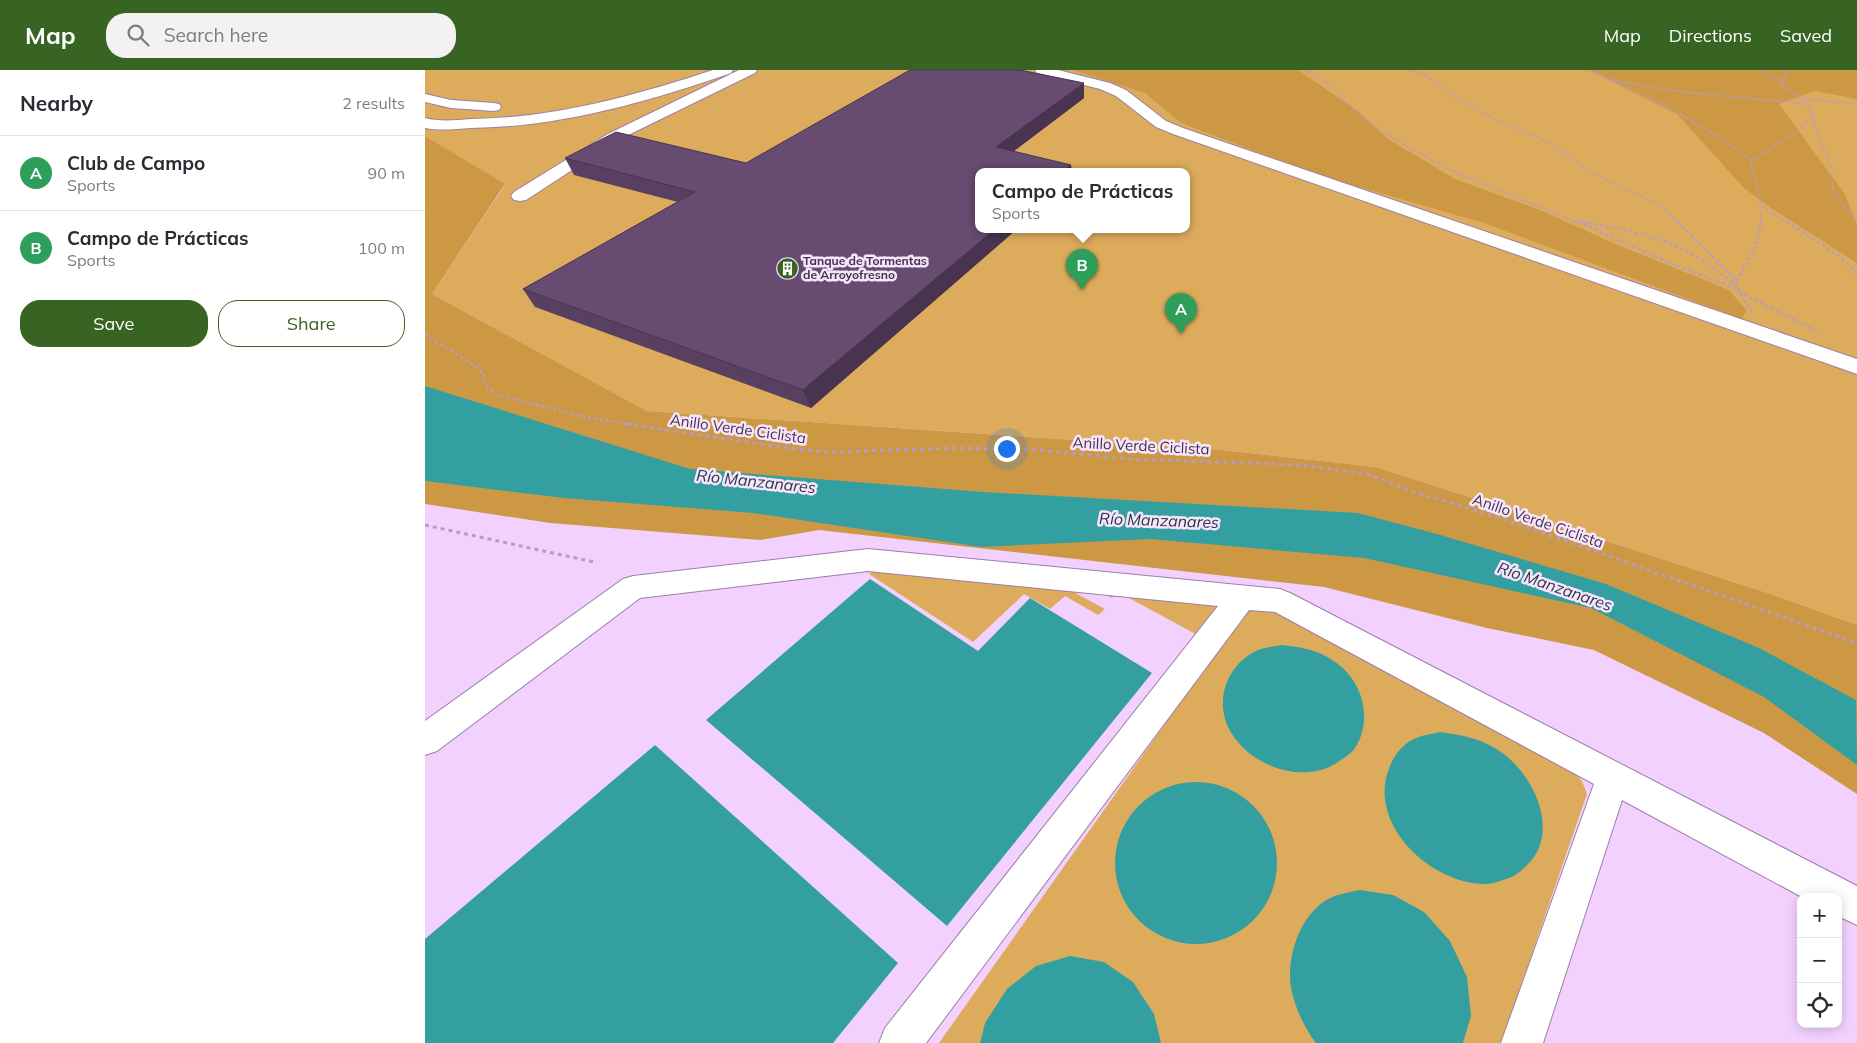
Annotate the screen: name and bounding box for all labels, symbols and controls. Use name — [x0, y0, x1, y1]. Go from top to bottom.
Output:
search box — [106, 13, 456, 58]
text: Map — [25, 20, 76, 50]
icon: search — [124, 21, 152, 49]
text: Search here — [164, 23, 268, 47]
text: Map — [1604, 24, 1641, 47]
text: Directions — [1669, 24, 1752, 47]
text: Saved — [1780, 24, 1832, 47]
text: Nearby — [20, 90, 93, 116]
text: 2 results — [342, 93, 405, 113]
text: Club de Campo — [67, 151, 205, 175]
text: A — [30, 163, 42, 183]
text: 90 m — [368, 163, 405, 183]
popup — [975, 168, 1190, 233]
text: Sports — [67, 175, 115, 195]
text: Campo de Prácticas — [992, 179, 1173, 203]
text: Sports — [992, 203, 1040, 223]
text: Campo de Prácticas — [67, 226, 248, 250]
text: B — [30, 238, 42, 258]
text: 100 m — [358, 238, 405, 258]
pin: B — [1066, 249, 1098, 290]
text: Sports — [67, 250, 115, 270]
place label: Tanque de Tormentas de Arroyofresno — [803, 253, 927, 282]
building icon: Tanque de Tormentas de Arroyofresno — [775, 256, 799, 280]
pin: A — [1165, 293, 1197, 334]
button: Save — [20, 300, 208, 347]
button: Share — [218, 300, 405, 347]
street label: Anillo Verde Ciclista — [669, 410, 807, 447]
street label: Anillo Verde Ciclista — [1072, 432, 1210, 459]
your location — [994, 436, 1020, 462]
water label: Río Manzanares — [695, 465, 817, 497]
street label: Anillo Verde Ciclista — [1470, 489, 1606, 552]
water label: Río Manzanares — [1099, 508, 1219, 532]
water label: Río Manzanares — [1495, 557, 1615, 615]
map controls — [1797, 893, 1842, 1028]
button: + — [1797, 893, 1842, 938]
button: − — [1797, 938, 1842, 983]
button: locate — [1797, 983, 1842, 1028]

